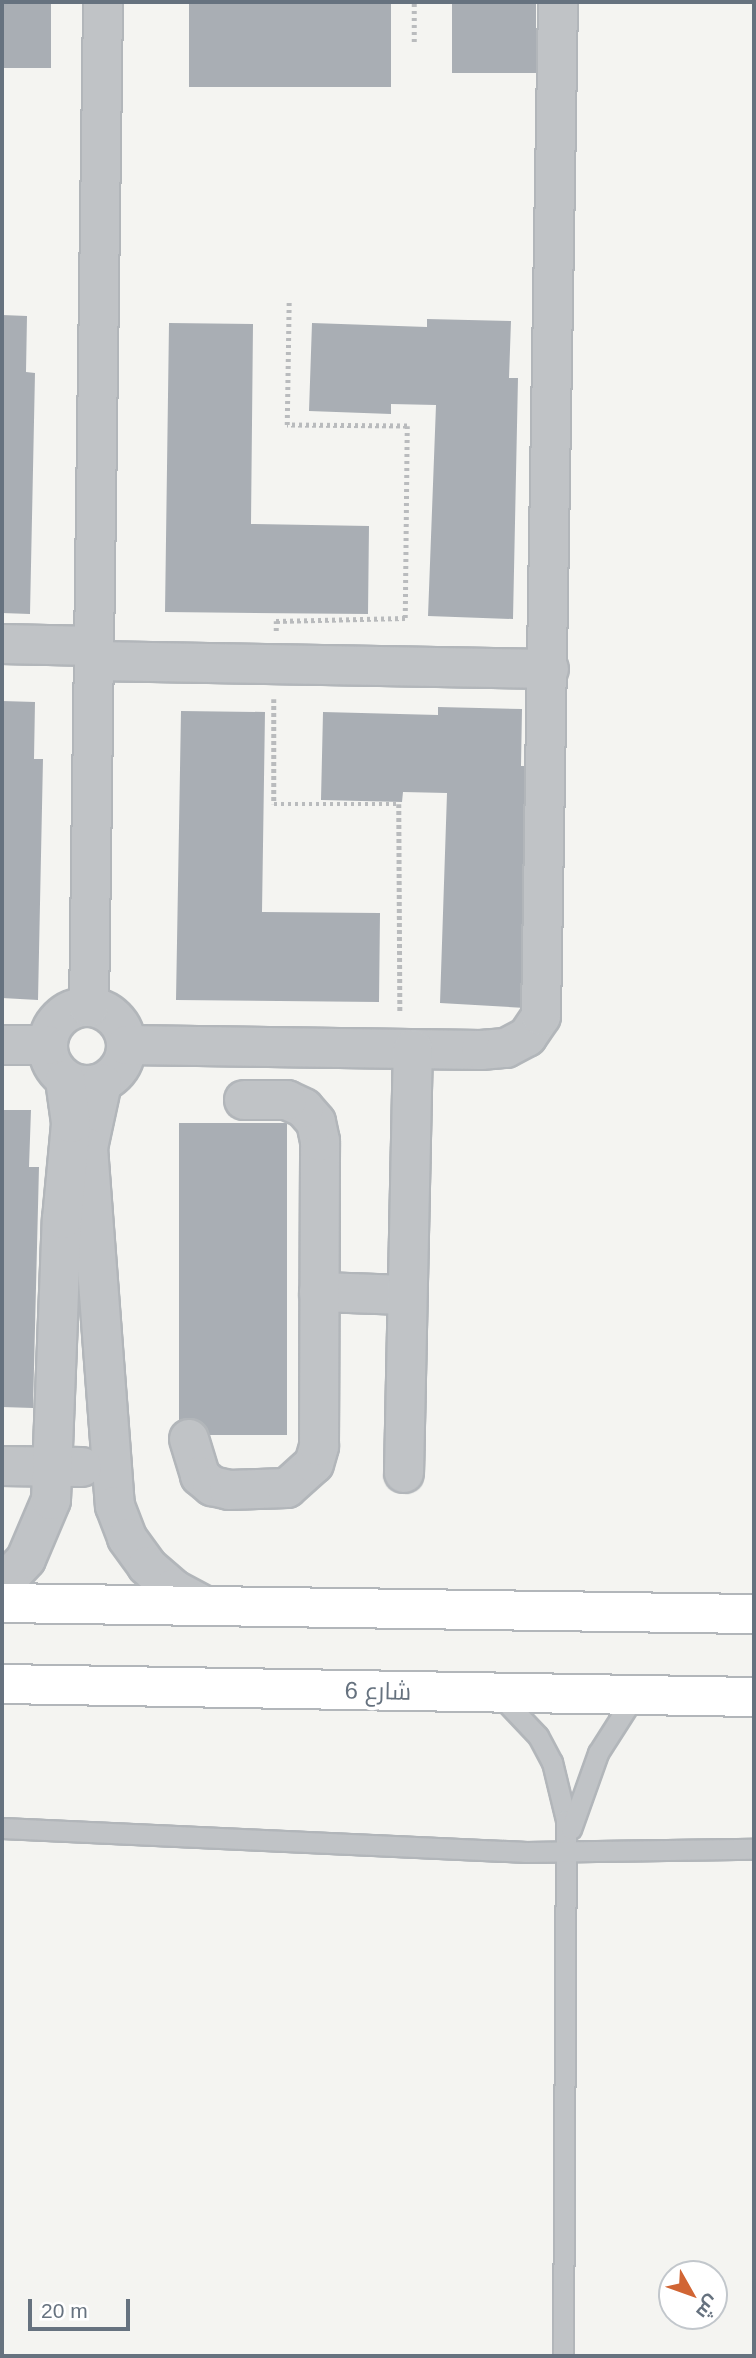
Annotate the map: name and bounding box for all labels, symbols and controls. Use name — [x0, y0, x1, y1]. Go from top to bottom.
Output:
street label: شارع 6 — [345, 1676, 411, 1706]
north arrow — [658, 2260, 728, 2330]
scale bar — [32, 2284, 133, 2328]
text: ش — [692, 2291, 724, 2324]
text: 20 m — [41, 2299, 88, 2322]

